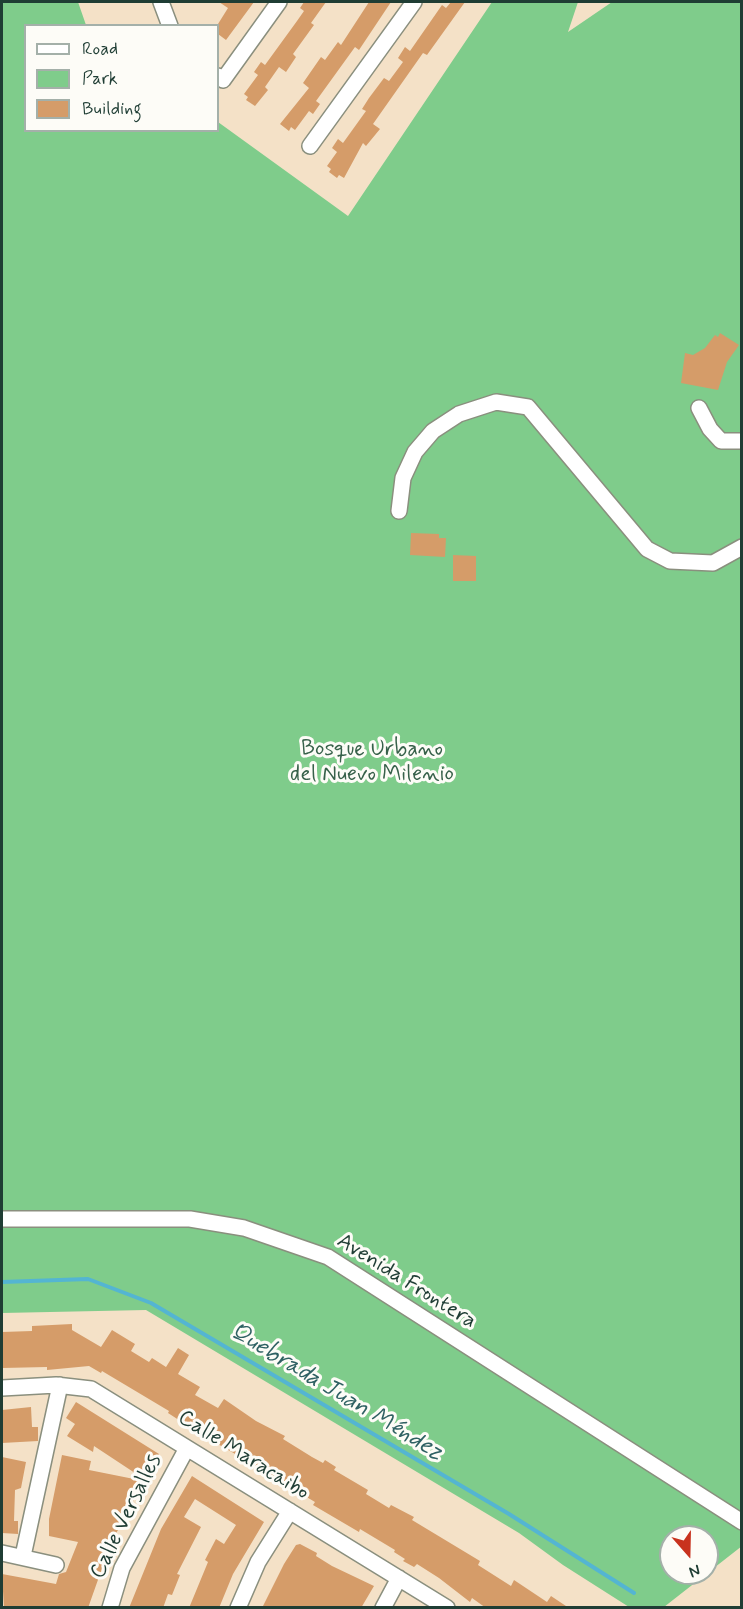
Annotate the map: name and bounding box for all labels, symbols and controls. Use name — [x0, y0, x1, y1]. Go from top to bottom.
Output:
legend — [24, 24, 219, 132]
text: Road — [82, 37, 118, 61]
text: Park — [82, 67, 118, 91]
text: Building — [82, 97, 142, 121]
park label: Bosque Urbano del Nuevo Milenio — [290, 737, 454, 788]
street label: Avenida Frontera — [331, 1229, 481, 1335]
water label: Quebrada Juan Méndez — [224, 1318, 448, 1468]
street label: Calle Maracaibo — [173, 1405, 313, 1507]
street label: Calle Versalles — [85, 1450, 169, 1584]
north arrow — [659, 1525, 719, 1585]
text: N — [686, 1559, 703, 1582]

